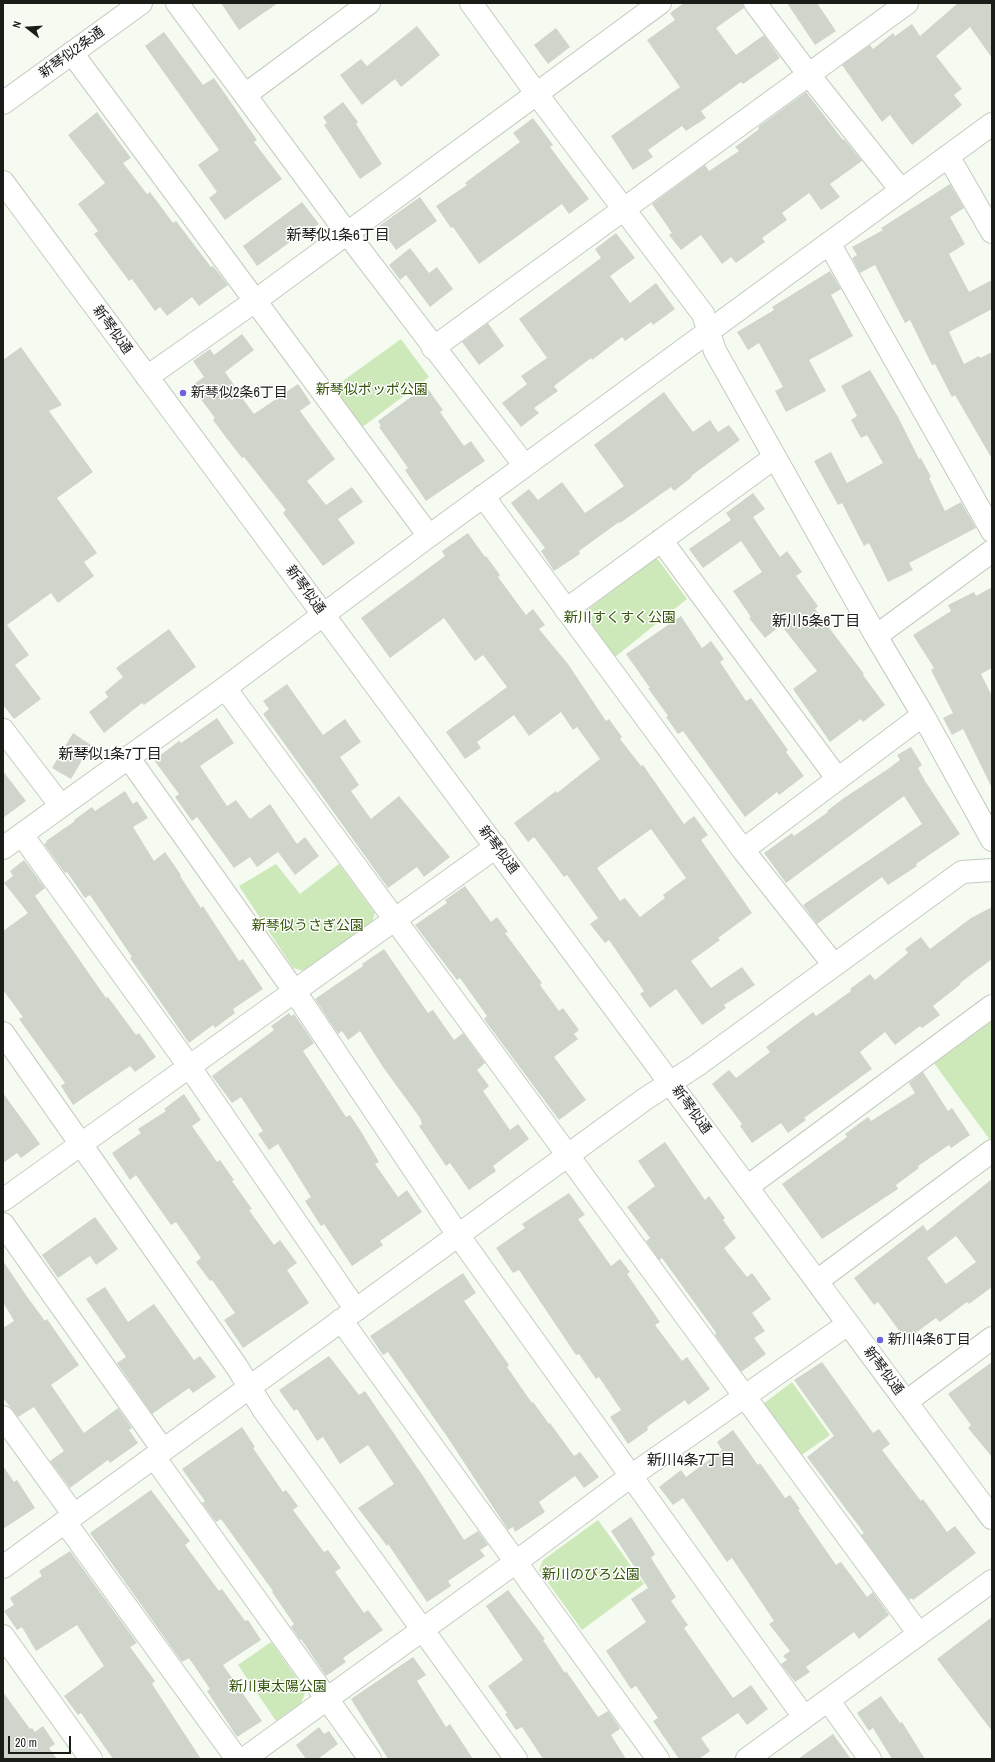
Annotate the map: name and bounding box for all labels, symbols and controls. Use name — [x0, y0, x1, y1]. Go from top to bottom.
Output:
north arrow — [8, 8, 48, 48]
text: N — [9, 19, 24, 30]
street label: 新琴似2条通 — [36, 24, 108, 82]
district label: 新琴似1条6丁目 — [286, 227, 390, 245]
street label: 新琴似通 — [89, 302, 135, 358]
park label: 新琴似ポッポ公園 — [316, 382, 428, 398]
place label: 新琴似2条6丁目 — [191, 385, 288, 401]
marker: 新琴似2条6丁目 — [178, 388, 188, 398]
street label: 新琴似通 — [282, 562, 328, 618]
park label: 新川すくすく公園 — [564, 610, 676, 626]
district label: 新川5条6丁目 — [772, 613, 860, 631]
district label: 新琴似1条7丁目 — [58, 746, 162, 764]
street label: 新琴似通 — [474, 823, 522, 877]
park label: 新琴似うさぎ公園 — [252, 918, 364, 934]
street label: 新琴似通 — [668, 1082, 714, 1138]
place label: 新川4条6丁目 — [888, 1332, 971, 1348]
marker: 新川4条6丁目 — [875, 1335, 885, 1345]
street label: 新琴似通 — [859, 1344, 907, 1398]
district label: 新川4条7丁目 — [647, 1452, 735, 1470]
park label: 新川のびろ公園 — [542, 1567, 640, 1583]
park label: 新川東太陽公園 — [229, 1679, 327, 1695]
scale bar — [10, 1728, 73, 1754]
text: 20 m — [15, 1735, 37, 1751]

